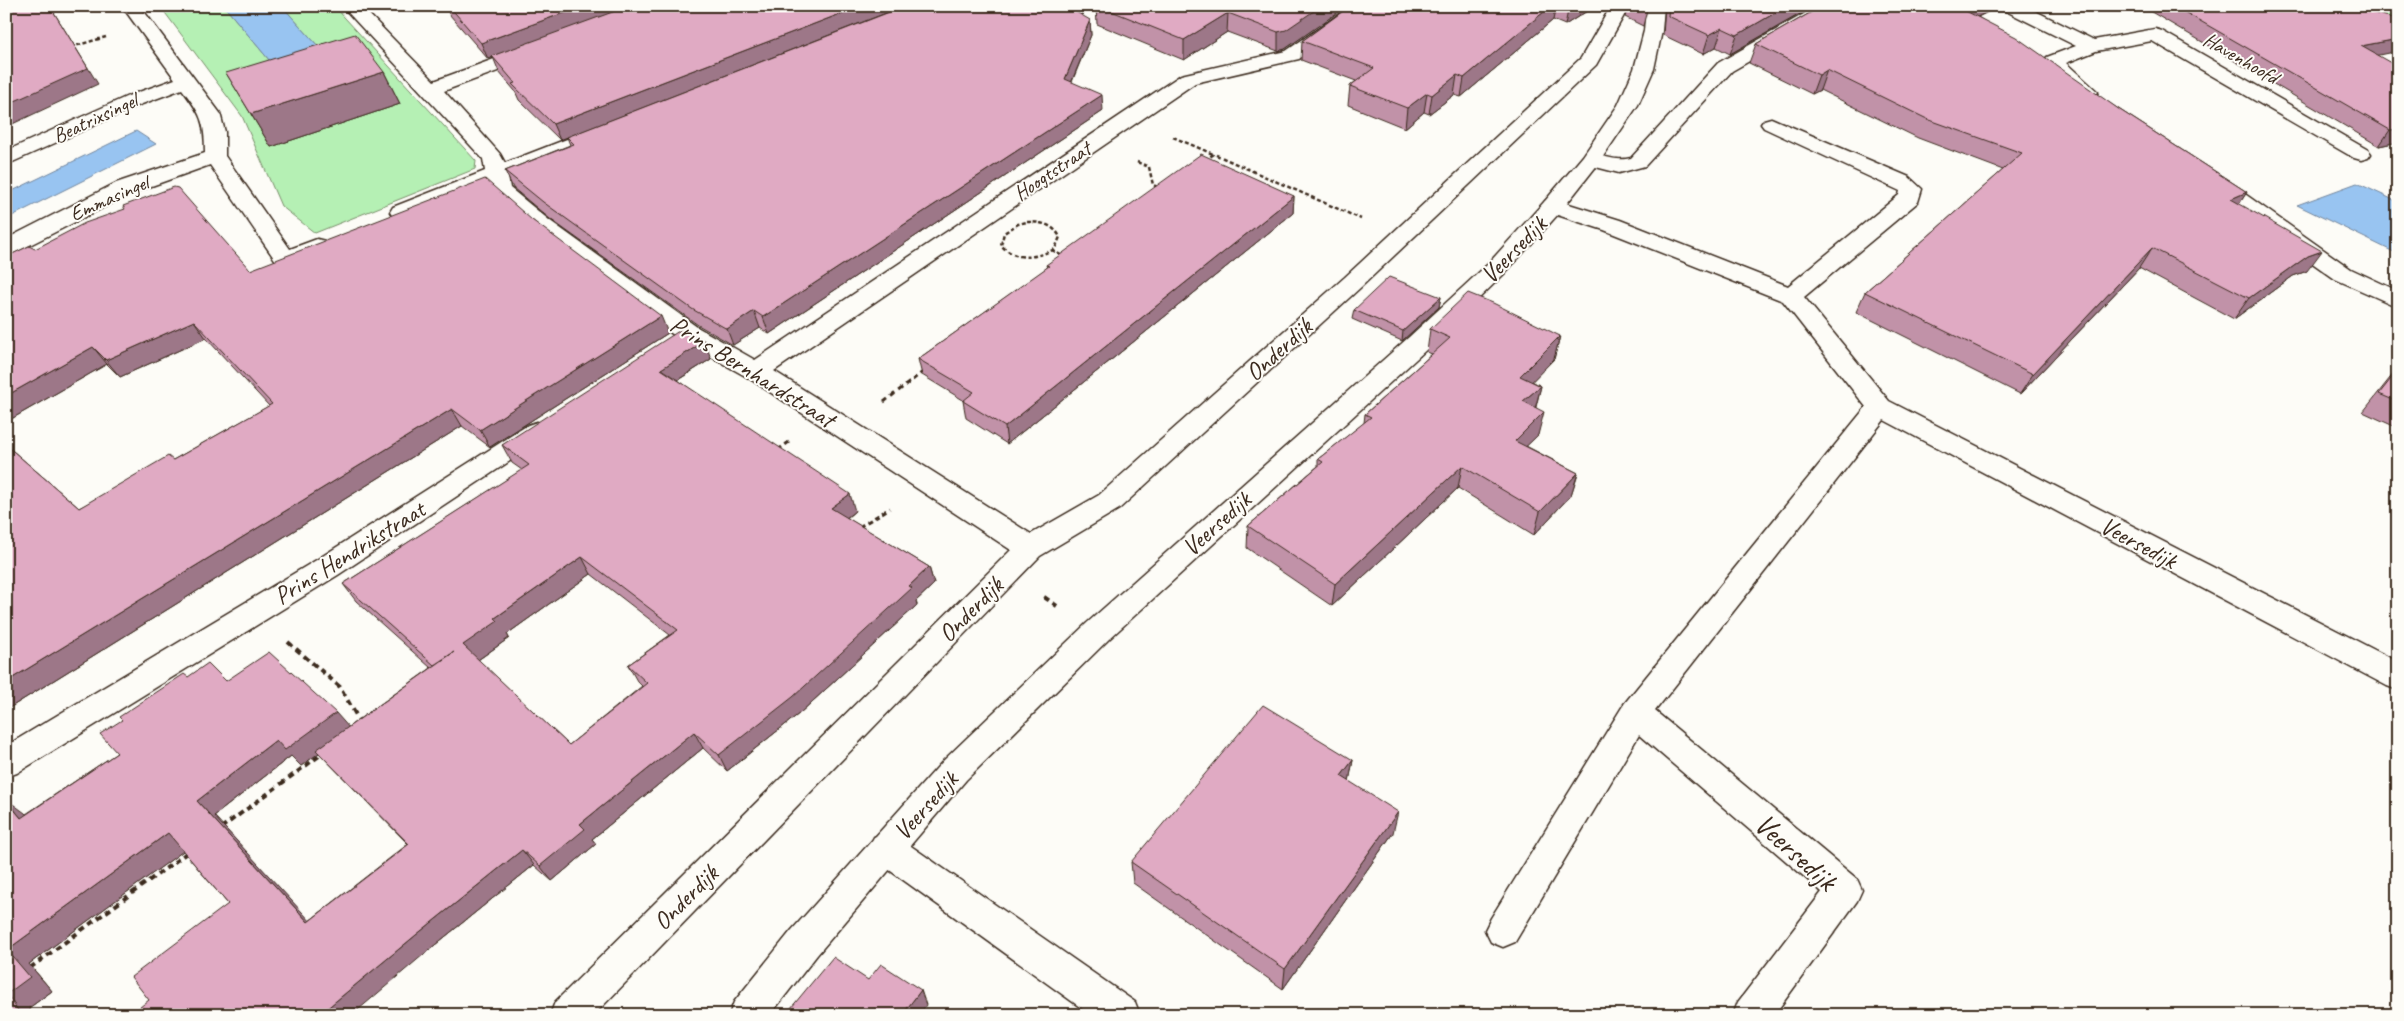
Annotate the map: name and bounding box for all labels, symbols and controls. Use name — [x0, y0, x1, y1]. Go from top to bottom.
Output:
street label: Havenhoofd — [2199, 26, 2286, 92]
street label: Beatrixsingel — [49, 86, 144, 149]
street label: Hoogtstraat — [1008, 134, 1098, 206]
street label: Emmasingel — [66, 168, 155, 227]
street label: Veersedijk — [1474, 208, 1555, 290]
street label: Prins Bernhardstraat — [664, 309, 844, 437]
street label: Onderdijk — [1238, 310, 1320, 388]
street label: Veersedijk — [1175, 483, 1259, 563]
street label: Prins Hendrikstraat — [268, 492, 433, 612]
street label: Veersedijk — [2095, 509, 2184, 577]
street label: Onderdijk — [931, 569, 1011, 649]
street label: Veersedijk — [886, 763, 966, 847]
street label: Veersedijk — [1747, 805, 1847, 900]
street label: Onderdijk — [646, 857, 726, 937]

